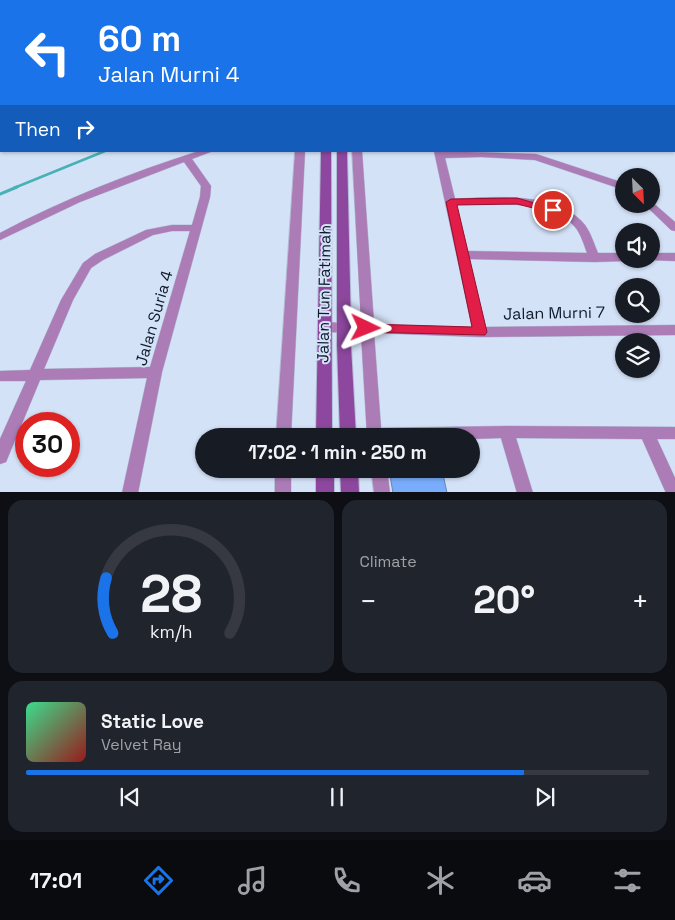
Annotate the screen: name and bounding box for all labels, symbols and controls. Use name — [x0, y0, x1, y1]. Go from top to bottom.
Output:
text: 60 m — [98, 17, 181, 61]
icon: left — [15, 20, 80, 85]
text: Jalan Murni 4 — [98, 60, 239, 88]
icon: right — [71, 115, 99, 143]
text: Then — [15, 117, 61, 142]
north arrow — [615, 168, 660, 212]
map controls — [615, 168, 660, 378]
pin — [532, 189, 574, 231]
icon: arrive — [539, 196, 567, 224]
button: sound — [615, 223, 660, 268]
street label: Jalan Tun Fatimah — [312, 225, 336, 363]
street label: Jalan Suria 4 — [130, 268, 178, 368]
button: search — [615, 278, 660, 323]
position arrow — [339, 301, 391, 353]
street label: Jalan Murni 7 — [503, 302, 605, 324]
button: layers — [615, 333, 660, 378]
speed limit sign: 30 — [15, 412, 80, 477]
text: 17:02 · 1 min · 250 m — [248, 440, 427, 465]
text: Climate — [360, 551, 417, 572]
text: 28 — [140, 561, 202, 627]
text: 20° — [473, 576, 535, 624]
text: − — [360, 583, 377, 619]
text: + — [632, 583, 649, 619]
text: km/h — [149, 620, 192, 643]
text: Static Love — [101, 709, 204, 734]
text: Velvet Ray — [101, 734, 182, 755]
icon: previous — [116, 783, 144, 811]
icon: pause — [323, 783, 351, 811]
icon: next — [531, 783, 559, 811]
icon: directions — [141, 863, 176, 898]
icon: music — [235, 863, 270, 898]
icon: phone — [329, 863, 364, 898]
icon: climate — [423, 863, 458, 898]
icon: car — [517, 863, 552, 898]
icon: filters — [610, 863, 645, 898]
text: 17:01 — [29, 866, 82, 894]

